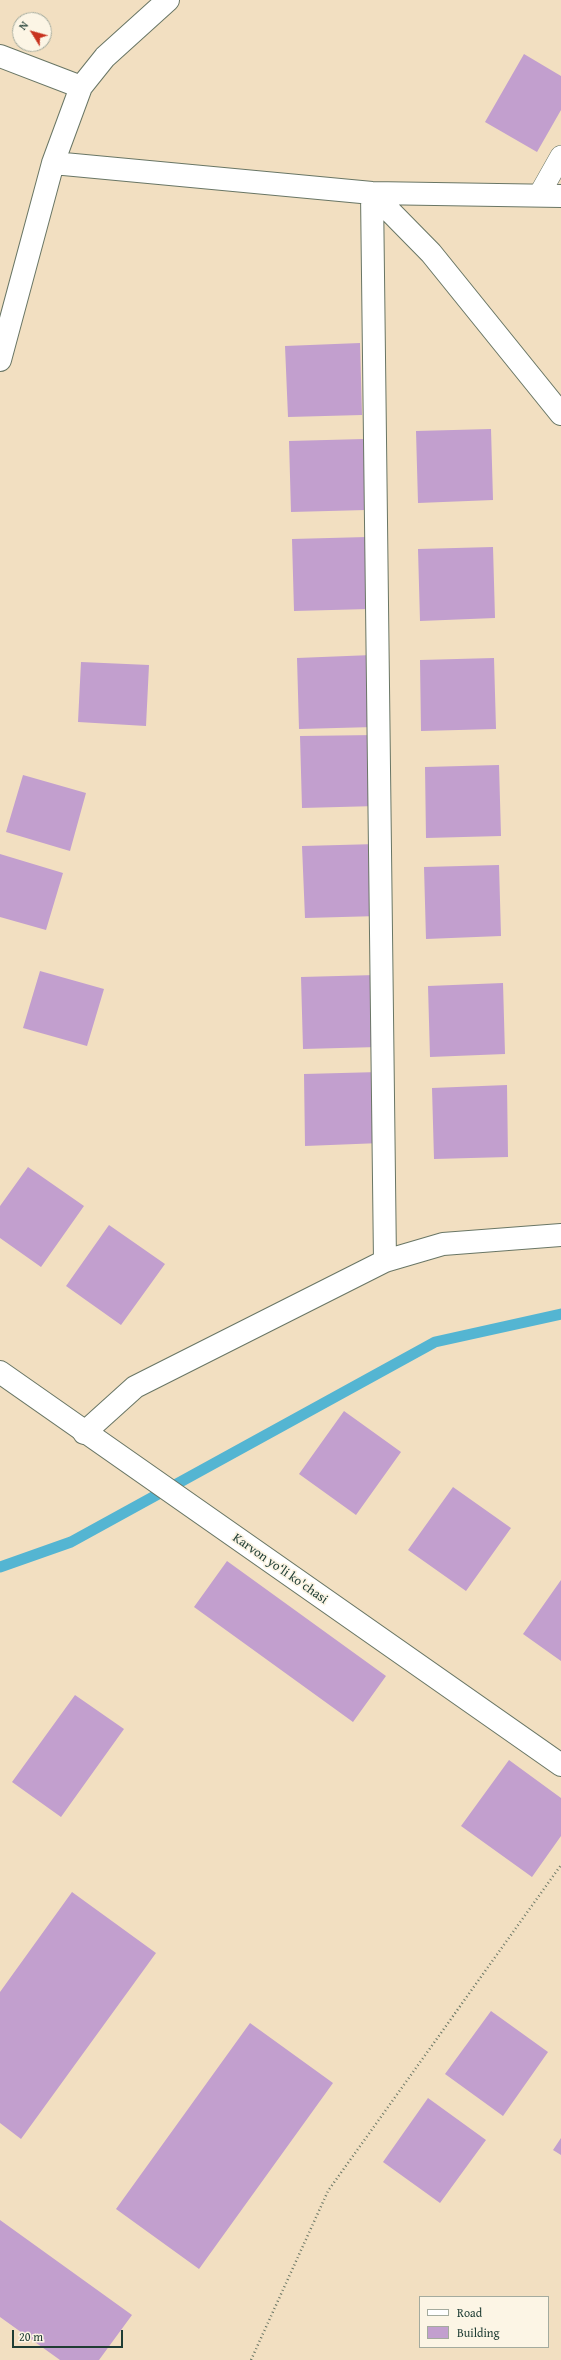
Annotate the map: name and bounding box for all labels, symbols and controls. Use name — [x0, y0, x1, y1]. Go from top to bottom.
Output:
north arrow — [12, 12, 52, 52]
text: N — [15, 18, 32, 33]
street label: Karvon yo‘li ko'chasi — [229, 1530, 331, 1608]
legend — [419, 2296, 549, 2348]
text: Road — [457, 2304, 482, 2321]
scale bar — [14, 2322, 125, 2348]
text: Building — [457, 2324, 500, 2341]
text: 20 m — [19, 2328, 43, 2345]

